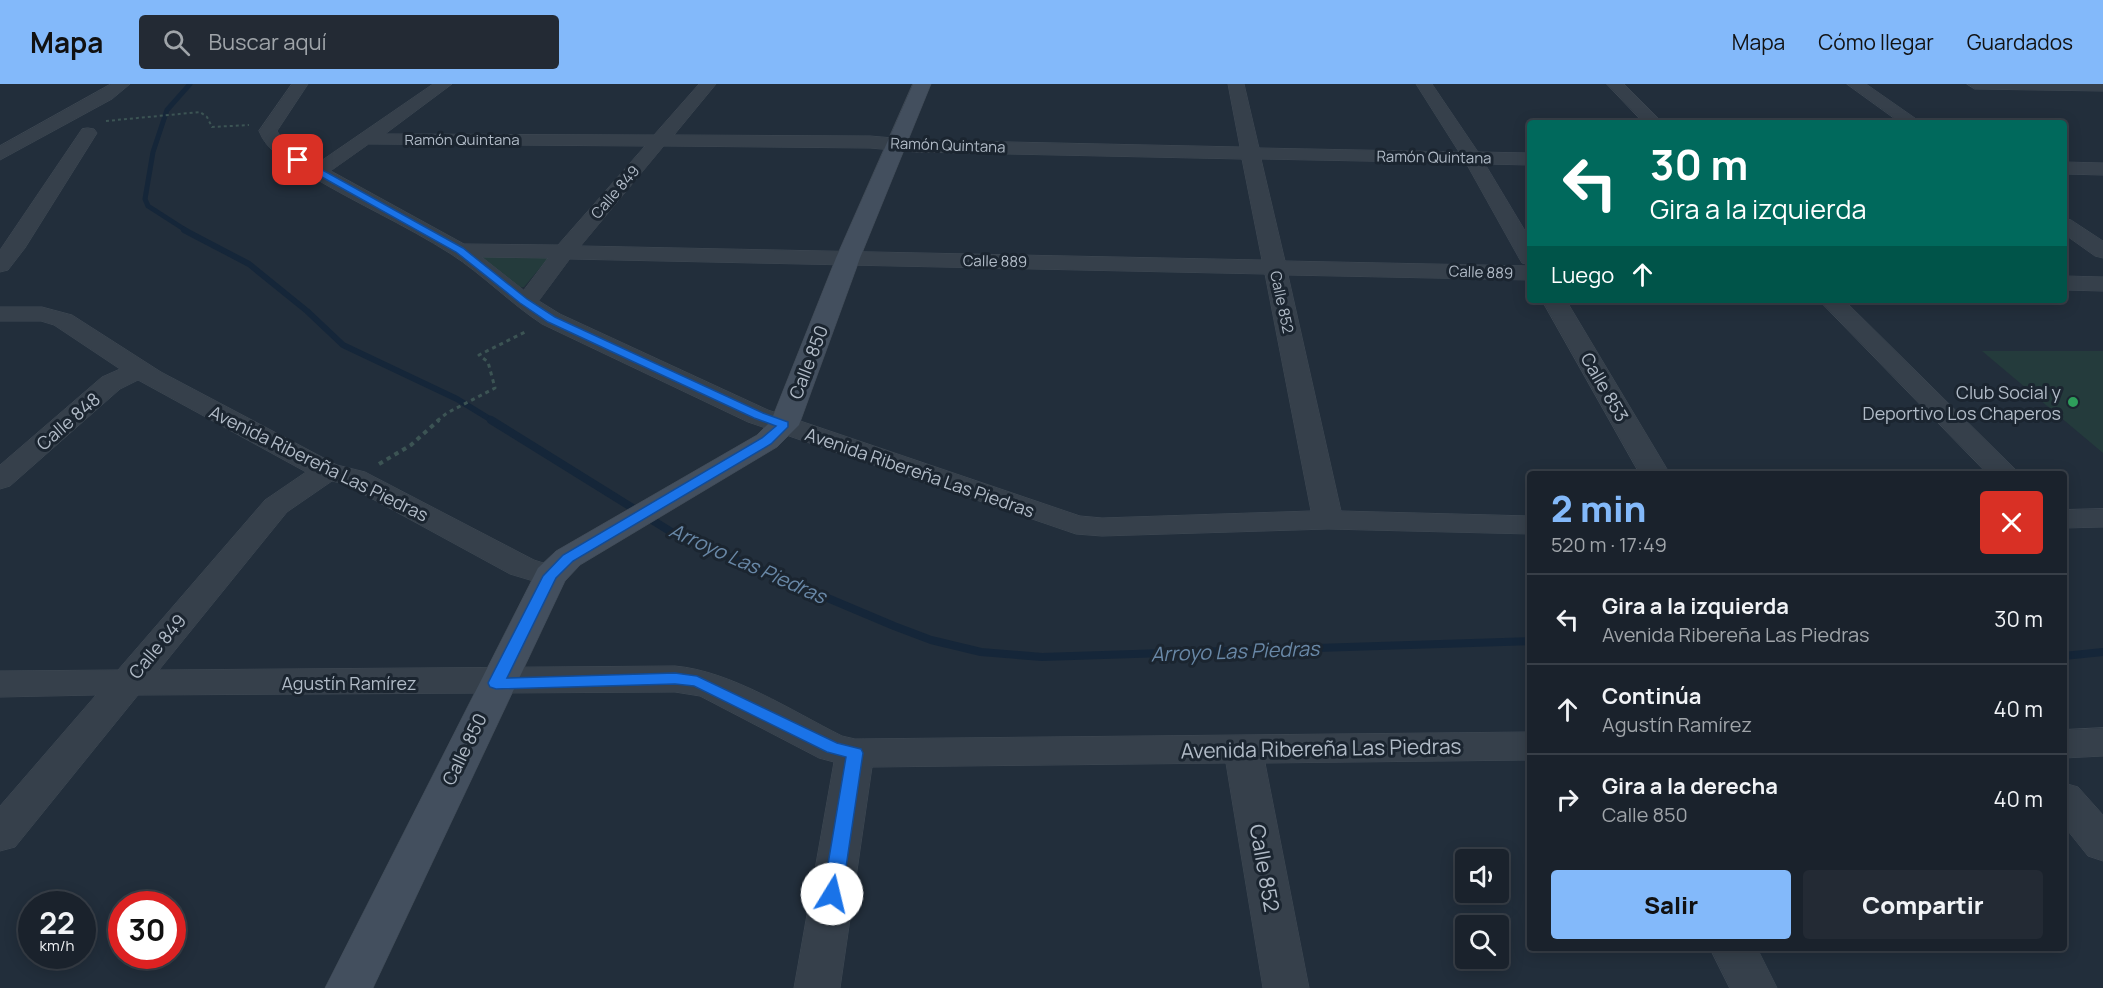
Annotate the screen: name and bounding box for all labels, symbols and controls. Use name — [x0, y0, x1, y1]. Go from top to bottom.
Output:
search box — [139, 15, 559, 69]
text: Mapa — [30, 23, 103, 61]
icon: search — [160, 26, 193, 59]
text: Buscar aquí — [208, 27, 327, 57]
text: Mapa — [1732, 28, 1785, 56]
text: Cómo llegar — [1818, 28, 1934, 56]
text: Guardados — [1967, 28, 2073, 56]
street label: Ramón Quintana — [405, 129, 520, 150]
street label: Ramón Quintana — [890, 132, 1006, 158]
pin — [272, 134, 323, 185]
text: 30 m — [1650, 135, 1748, 193]
icon: arrive — [281, 143, 314, 176]
icon: left — [1551, 144, 1629, 222]
street label: Ramón Quintana — [1376, 145, 1492, 169]
street label: Calle 849 — [586, 161, 644, 223]
text: Gira a la izquierda — [1650, 190, 1866, 227]
street label: Calle 889 — [963, 250, 1027, 272]
icon: ahead — [1626, 258, 1659, 291]
street label: Calle 889 — [1448, 260, 1514, 284]
text: Luego — [1551, 260, 1614, 290]
street label: Calle 852 — [1265, 269, 1299, 335]
street label: Calle 850 — [783, 322, 833, 402]
street label: Calle 853 — [1576, 348, 1634, 426]
place label: Club Social y Deportivo Los Chaperos — [1863, 380, 2062, 425]
street label: Calle 848 — [31, 387, 105, 455]
marker: Club Social y Deportivo Los Chaperos — [2066, 395, 2080, 409]
street label: Avenida Ribereña Las Piedras — [206, 399, 432, 527]
street label: Avenida Ribereña Las Piedras — [802, 421, 1038, 523]
text: 2 min — [1551, 484, 1646, 533]
button: close — [1980, 491, 2043, 554]
water label: Arroyo Las Piedras — [665, 516, 832, 610]
text: 520 m · 17:49 — [1551, 531, 1667, 558]
text: Gira a la izquierda — [1602, 591, 1789, 621]
icon: left — [1551, 603, 1584, 636]
text: 30 m — [1994, 604, 2043, 634]
street label: Calle 849 — [123, 609, 191, 683]
text: Avenida Ribereña Las Piedras — [1602, 621, 1870, 648]
water label: Arroyo Las Piedras — [1150, 635, 1321, 667]
street label: Agustín Ramírez — [281, 671, 417, 695]
text: Continúa — [1602, 681, 1702, 711]
icon: ahead — [1551, 693, 1584, 726]
text: 40 m — [1994, 694, 2043, 724]
street label: Calle 850 — [436, 709, 492, 789]
text: Agustín Ramírez — [1602, 711, 1752, 738]
street label: Avenida Ribereña Las Piedras — [1180, 732, 1462, 764]
text: Gira a la derecha — [1602, 771, 1778, 801]
icon: right — [1551, 783, 1584, 816]
text: 40 m — [1994, 784, 2043, 814]
text: Calle 850 — [1602, 801, 1688, 828]
street label: Calle 852 — [1244, 822, 1286, 914]
map controls — [1455, 849, 1509, 969]
button: sound — [1455, 849, 1509, 903]
position arrow — [800, 862, 864, 926]
button: Salir — [1551, 870, 1791, 939]
button: Compartir — [1803, 870, 2043, 939]
speed limit sign: 30 — [108, 891, 186, 969]
text: 22 — [39, 902, 75, 943]
button: search — [1455, 915, 1509, 969]
text: km/h — [40, 935, 74, 956]

